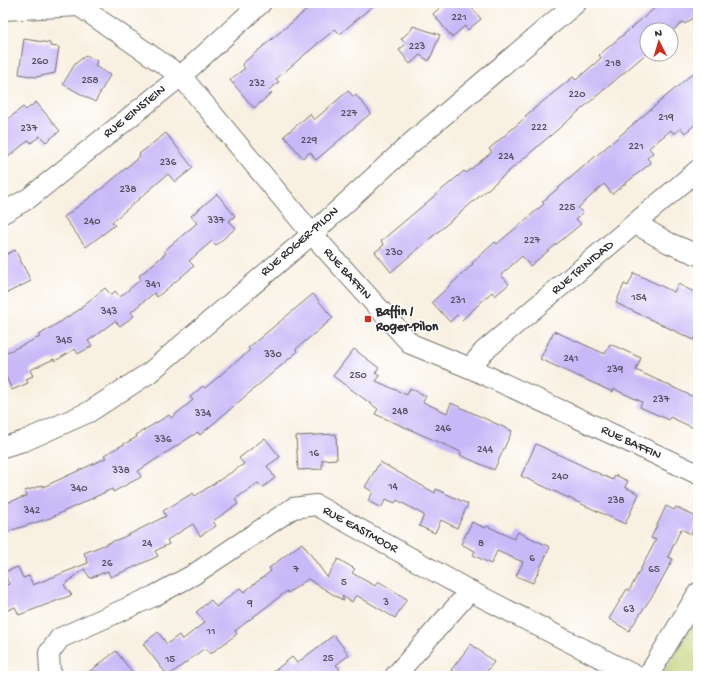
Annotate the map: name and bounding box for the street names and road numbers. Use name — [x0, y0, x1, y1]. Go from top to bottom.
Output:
street label: RUE EINSTEIN — [101, 82, 169, 142]
street label: RUE ROGER-PILON — [258, 204, 342, 280]
street label: RUE TRINIDAD — [549, 237, 618, 298]
street label: RUE BAFFIN — [320, 245, 374, 303]
street label: RUE BAFFIN — [598, 423, 664, 463]
street label: RUE EASTMOOR — [320, 503, 401, 557]

